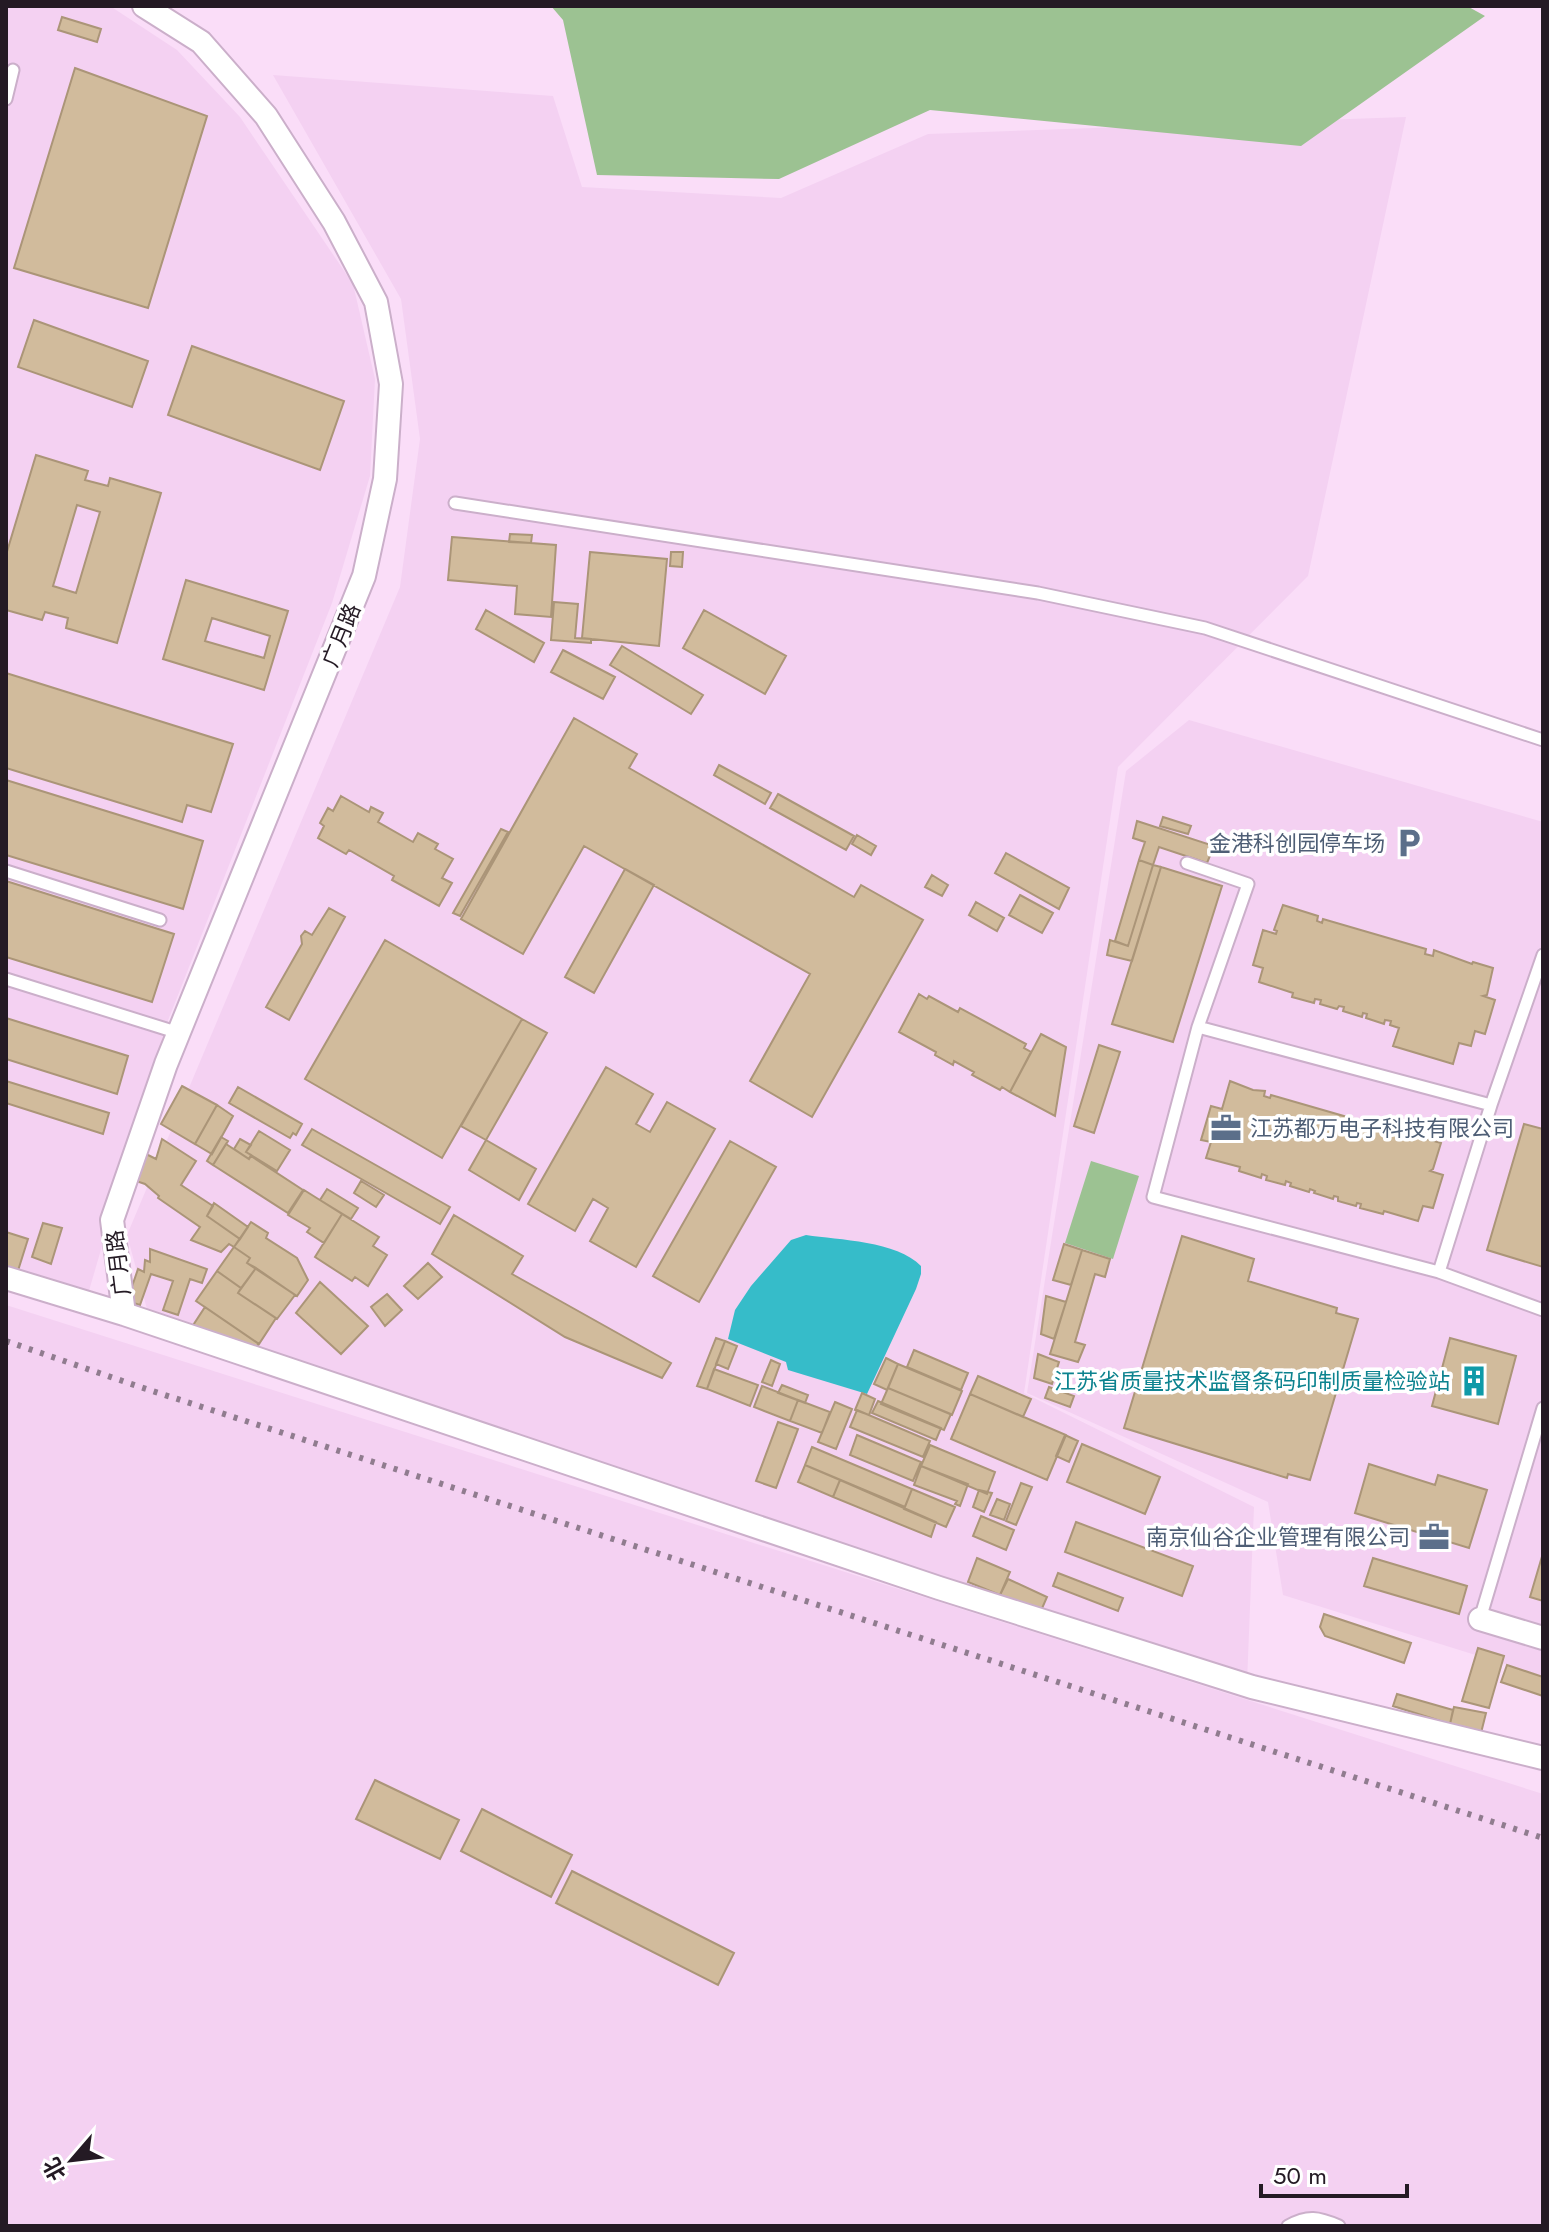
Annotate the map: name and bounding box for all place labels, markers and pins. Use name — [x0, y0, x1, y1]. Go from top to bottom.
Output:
parking icon: 金港科创园停车场 — [1392, 826, 1426, 860]
place label: 金港科创园停车场 — [1209, 827, 1385, 859]
office icon: 江苏都万电子科技有限公司 — [1209, 1111, 1243, 1145]
place label: 江苏都万电子科技有限公司 — [1250, 1112, 1514, 1144]
building icon: 江苏省质量技术监督条码印制质量检验站 — [1457, 1364, 1491, 1398]
place label: 江苏省质量技术监督条码印制质量检验站 — [1054, 1365, 1450, 1397]
office icon: 南京仙谷企业管理有限公司 — [1417, 1520, 1451, 1554]
place label: 南京仙谷企业管理有限公司 — [1146, 1521, 1410, 1553]

